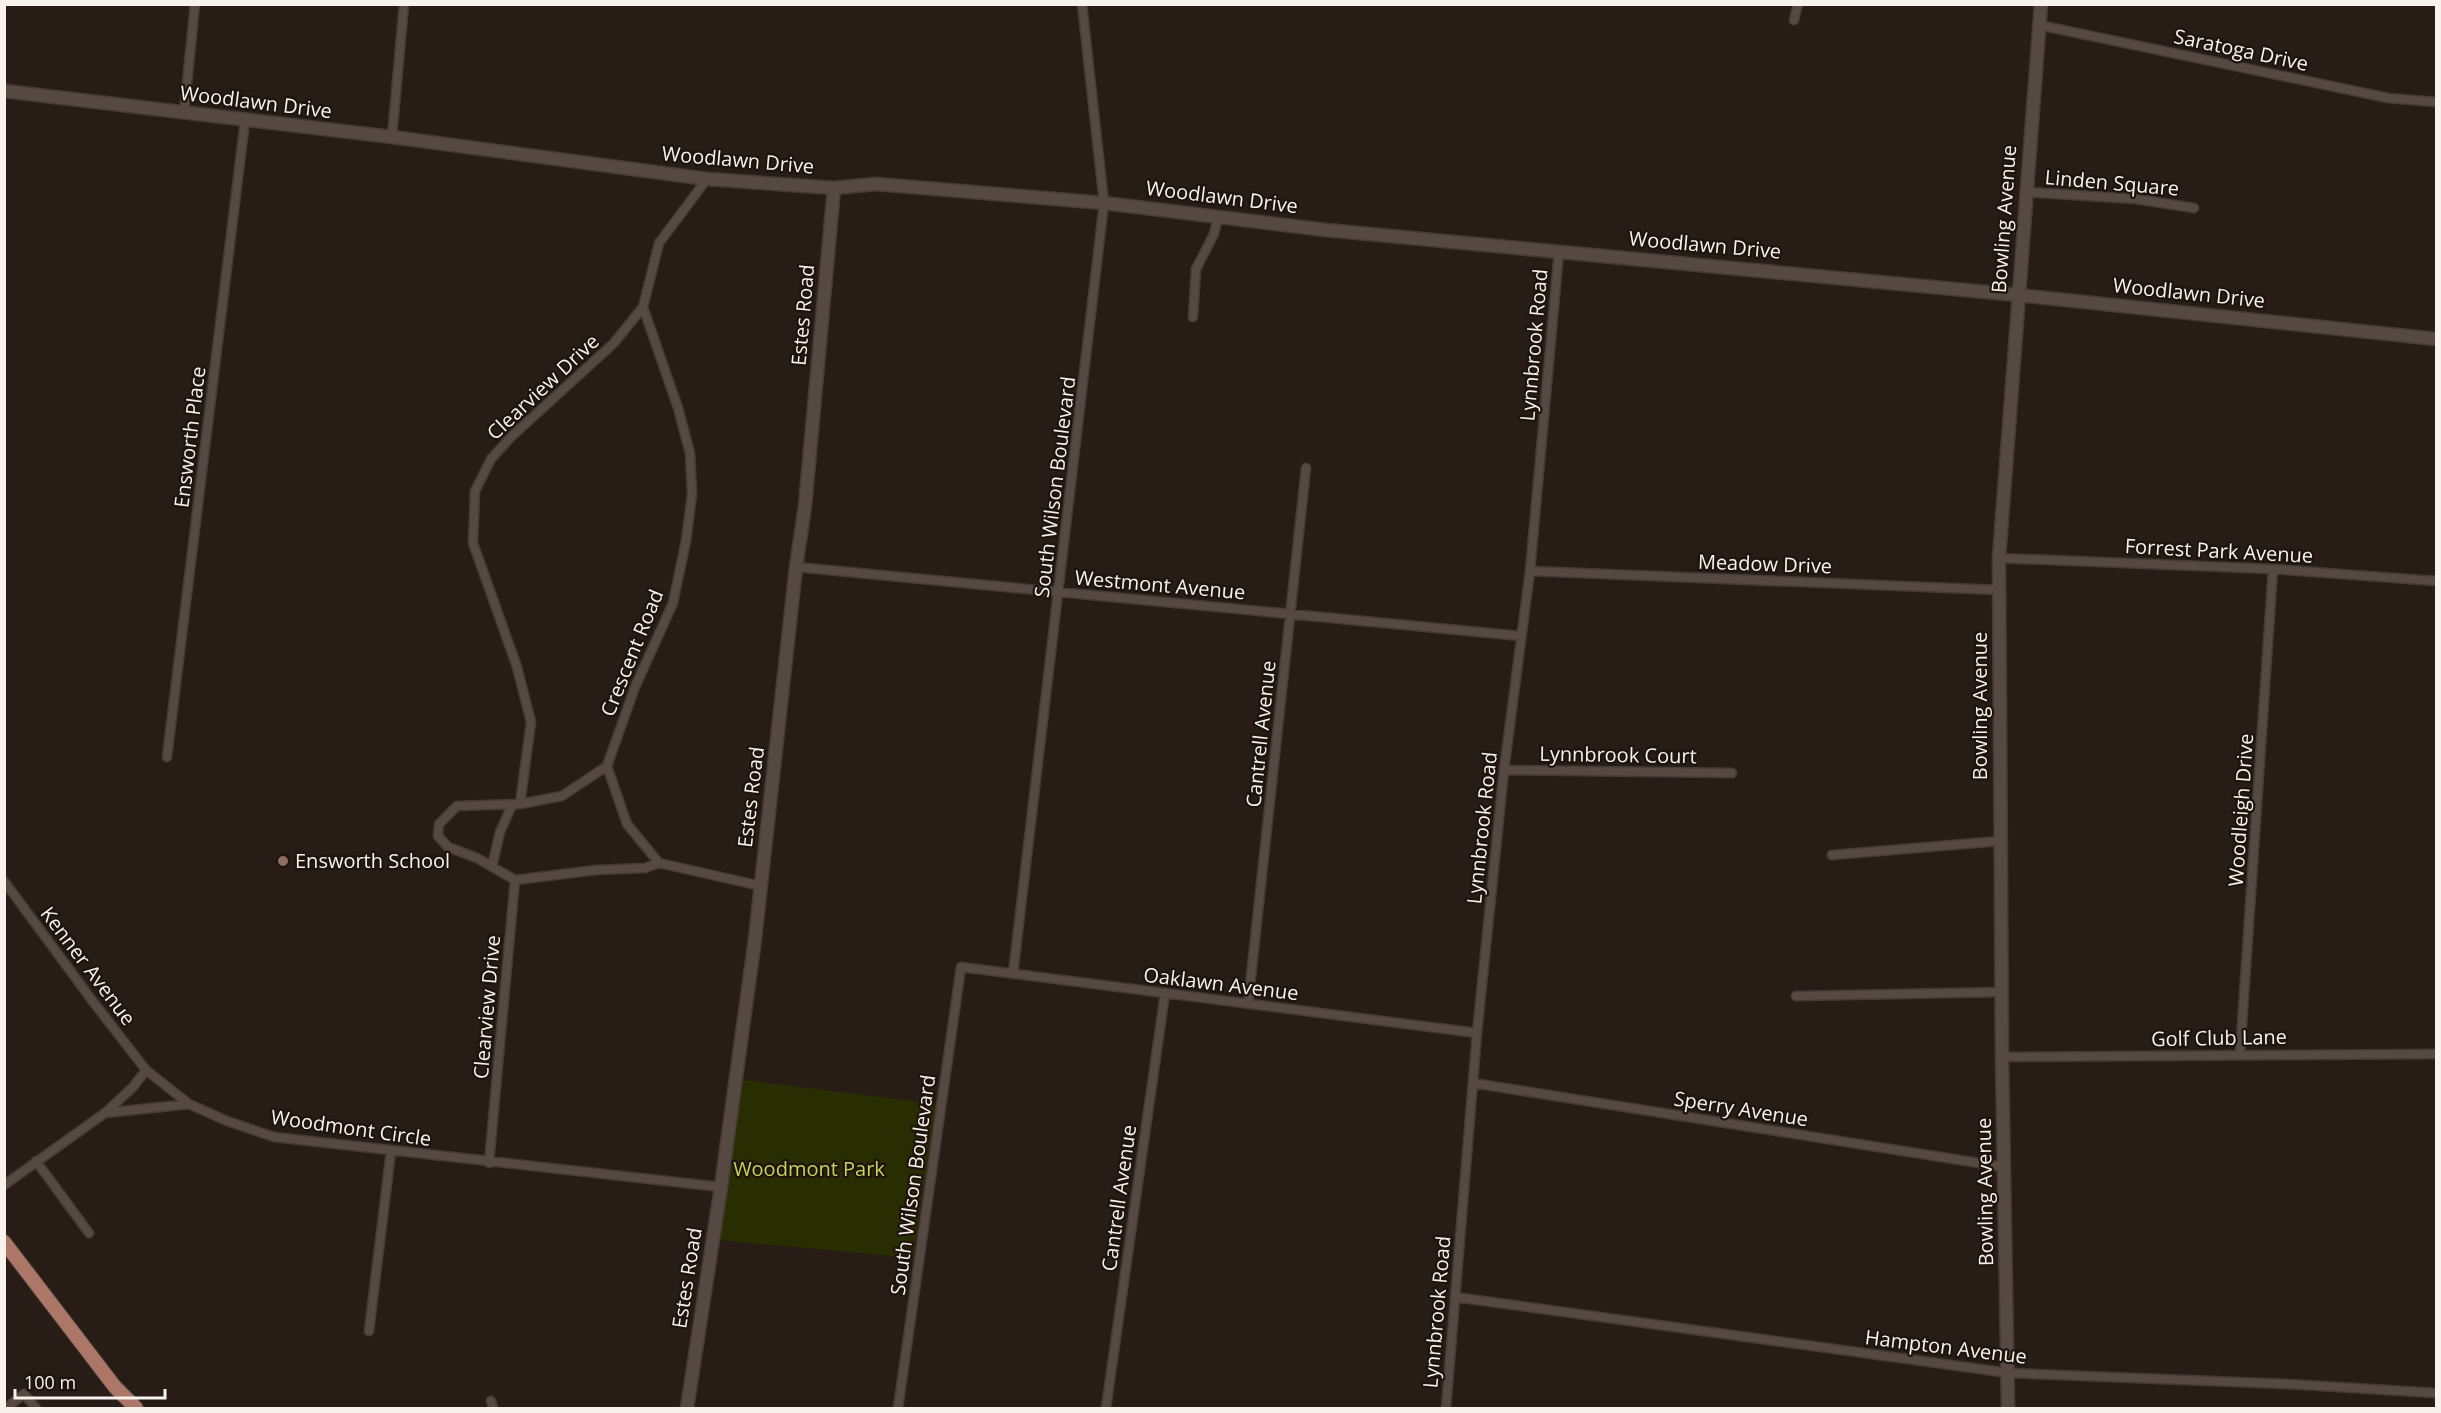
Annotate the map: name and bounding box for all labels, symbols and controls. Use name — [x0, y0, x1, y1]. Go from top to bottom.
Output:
street label: Saratoga Drive — [2171, 22, 2311, 77]
street label: Woodlawn Drive — [179, 79, 334, 124]
street label: Woodlawn Drive — [661, 139, 815, 180]
street label: Bowling Avenue — [1985, 144, 2022, 294]
street label: Linden Square — [2044, 163, 2180, 202]
street label: Woodlawn Drive — [1145, 174, 1300, 219]
street label: Woodlawn Drive — [1628, 224, 1782, 265]
street label: Estes Road — [785, 263, 820, 367]
street label: Lynnbrook Road — [1513, 268, 1554, 422]
street label: Woodlawn Drive — [2112, 271, 2266, 314]
street label: Clearview Drive — [481, 328, 605, 446]
street label: Ensworth Place — [167, 365, 212, 509]
street label: South Wilson Boulevard — [1028, 375, 1081, 599]
street label: Forrest Park Avenue — [2124, 532, 2314, 569]
street label: Meadow Drive — [1697, 548, 1833, 579]
street label: Westmont Avenue — [1074, 564, 1246, 605]
street label: Crescent Road — [594, 585, 669, 720]
street label: Bowling Avenue — [1966, 632, 1993, 780]
street label: Cantrell Avenue — [1239, 659, 1282, 809]
street label: Woodleigh Drive — [2222, 733, 2259, 887]
street label: Lynnbrook Court — [1539, 740, 1697, 769]
street label: Estes Road — [731, 745, 770, 849]
street label: Lynnbrook Road — [1460, 751, 1503, 905]
place label: Ensworth School — [295, 847, 450, 874]
marker: Ensworth School — [276, 854, 290, 868]
street label: Kenner Avenue — [35, 901, 142, 1031]
street label: Clearview Drive — [467, 934, 506, 1080]
street label: Oaklawn Avenue — [1142, 961, 1300, 1006]
street label: Golf Club Lane — [2151, 1023, 2287, 1052]
street label: South Wilson Boulevard — [884, 1073, 941, 1297]
street label: Sperry Avenue — [1672, 1085, 1810, 1132]
street label: Woodmont Circle — [269, 1103, 433, 1152]
street label: Bowling Avenue — [1970, 1118, 1999, 1266]
street label: Cantrell Avenue — [1095, 1123, 1142, 1273]
park label: Woodmont Park — [733, 1155, 885, 1182]
street label: Estes Road — [665, 1226, 708, 1330]
street label: Lynnbrook Road — [1416, 1235, 1457, 1389]
street label: Hampton Avenue — [1864, 1323, 2029, 1370]
scale bar — [15, 1362, 165, 1400]
text: 100 m — [24, 1370, 76, 1394]

